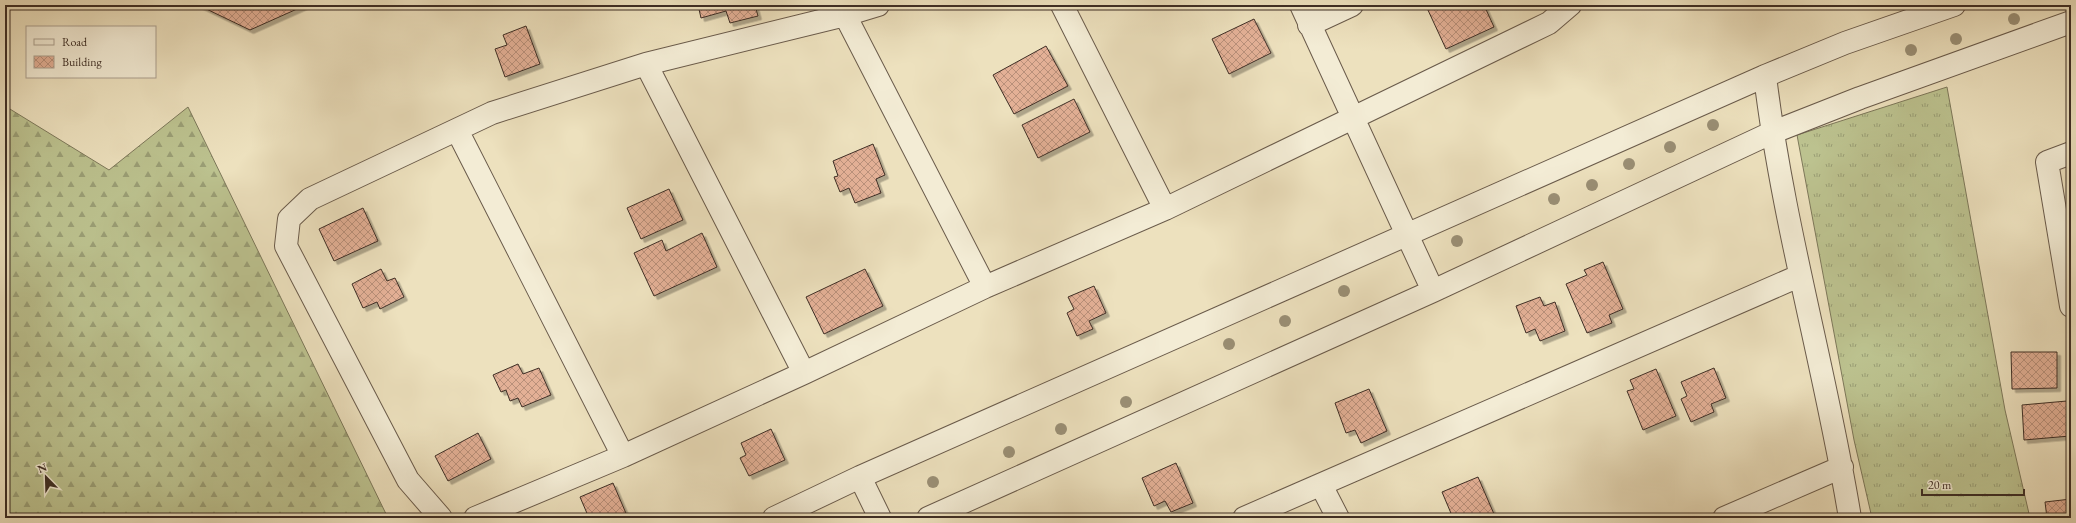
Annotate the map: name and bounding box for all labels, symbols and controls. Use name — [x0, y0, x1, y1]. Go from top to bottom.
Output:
legend — [26, 26, 156, 78]
text: Road — [62, 34, 88, 50]
text: Building — [62, 54, 103, 70]
north arrow — [26, 457, 66, 497]
text: N — [35, 460, 49, 476]
scale bar — [1922, 471, 2024, 497]
text: 20 m — [1928, 477, 1952, 493]

